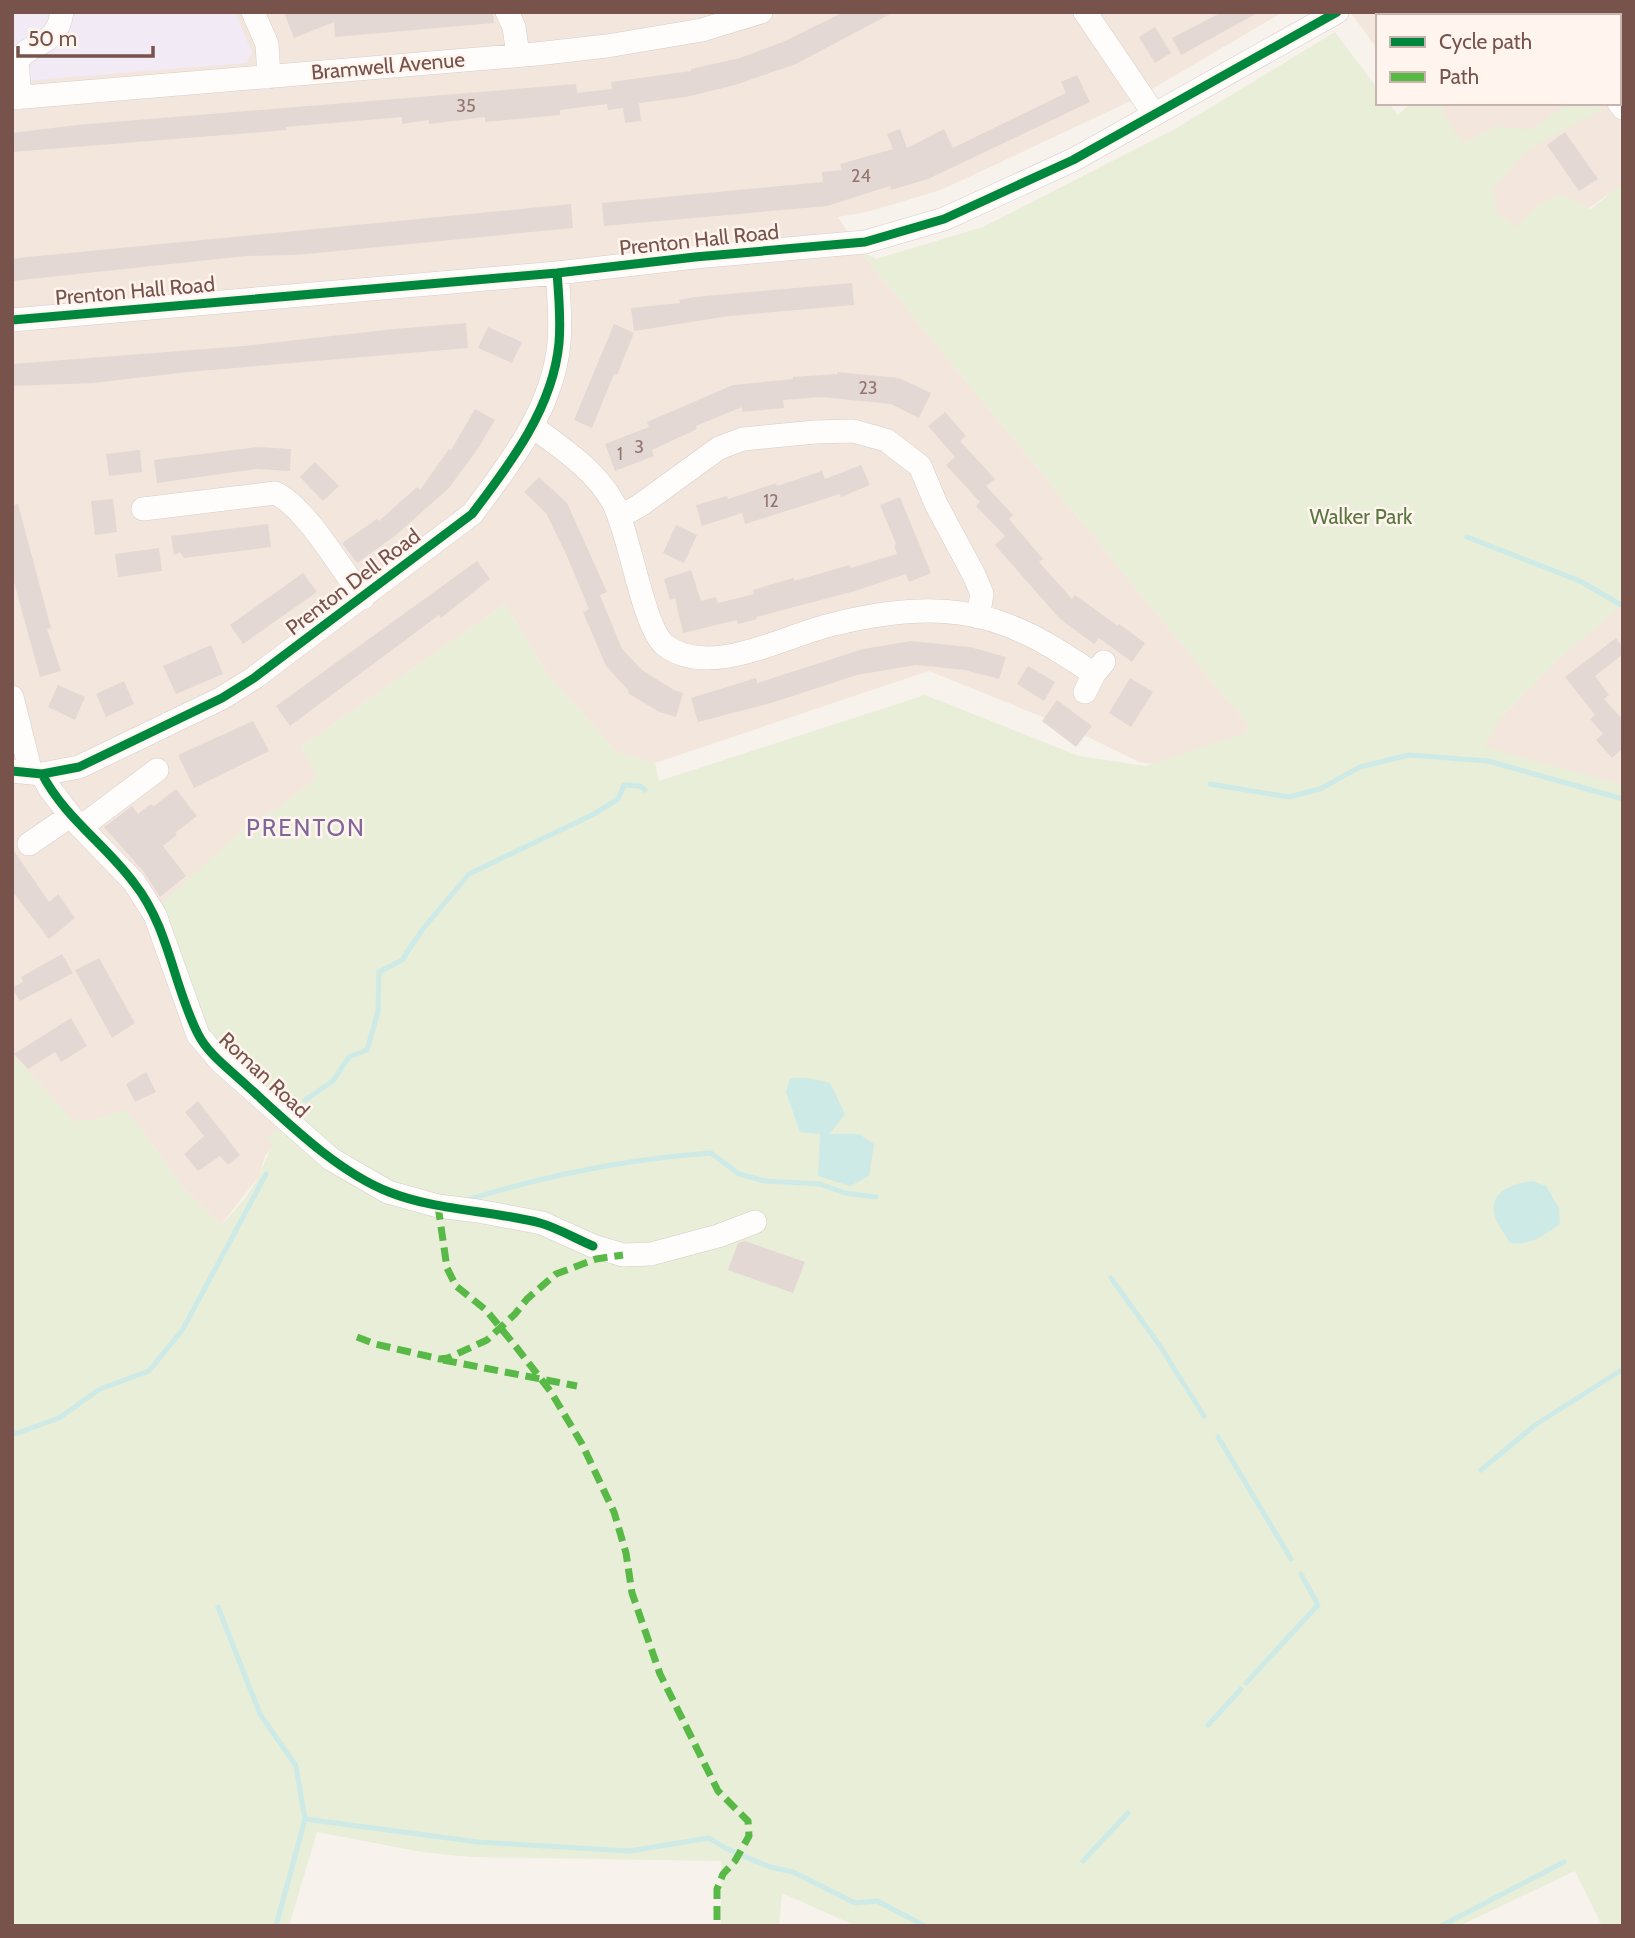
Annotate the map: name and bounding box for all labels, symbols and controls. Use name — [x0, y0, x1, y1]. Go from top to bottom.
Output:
scale bar — [18, 14, 152, 58]
legend — [1376, 14, 1621, 105]
text: 50 m — [28, 26, 77, 51]
text: Cycle path — [1439, 29, 1532, 54]
street label: Bramwell Avenue — [310, 46, 466, 85]
text: Path — [1439, 64, 1479, 89]
house number: 35 — [456, 95, 476, 117]
house number: 24 — [851, 165, 871, 187]
street label: Prenton Hall Road — [618, 219, 780, 260]
street label: Prenton Hall Road — [54, 271, 216, 310]
house number: 23 — [858, 377, 878, 399]
house number: 3 — [634, 436, 644, 458]
house number: 1 — [617, 443, 623, 465]
house number: 12 — [763, 490, 779, 512]
park label: Walker Park — [1310, 504, 1413, 529]
street label: Prenton Dell Road — [281, 523, 425, 640]
district label: PRENTON — [246, 813, 366, 842]
street label: Roman Road — [214, 1027, 315, 1123]

